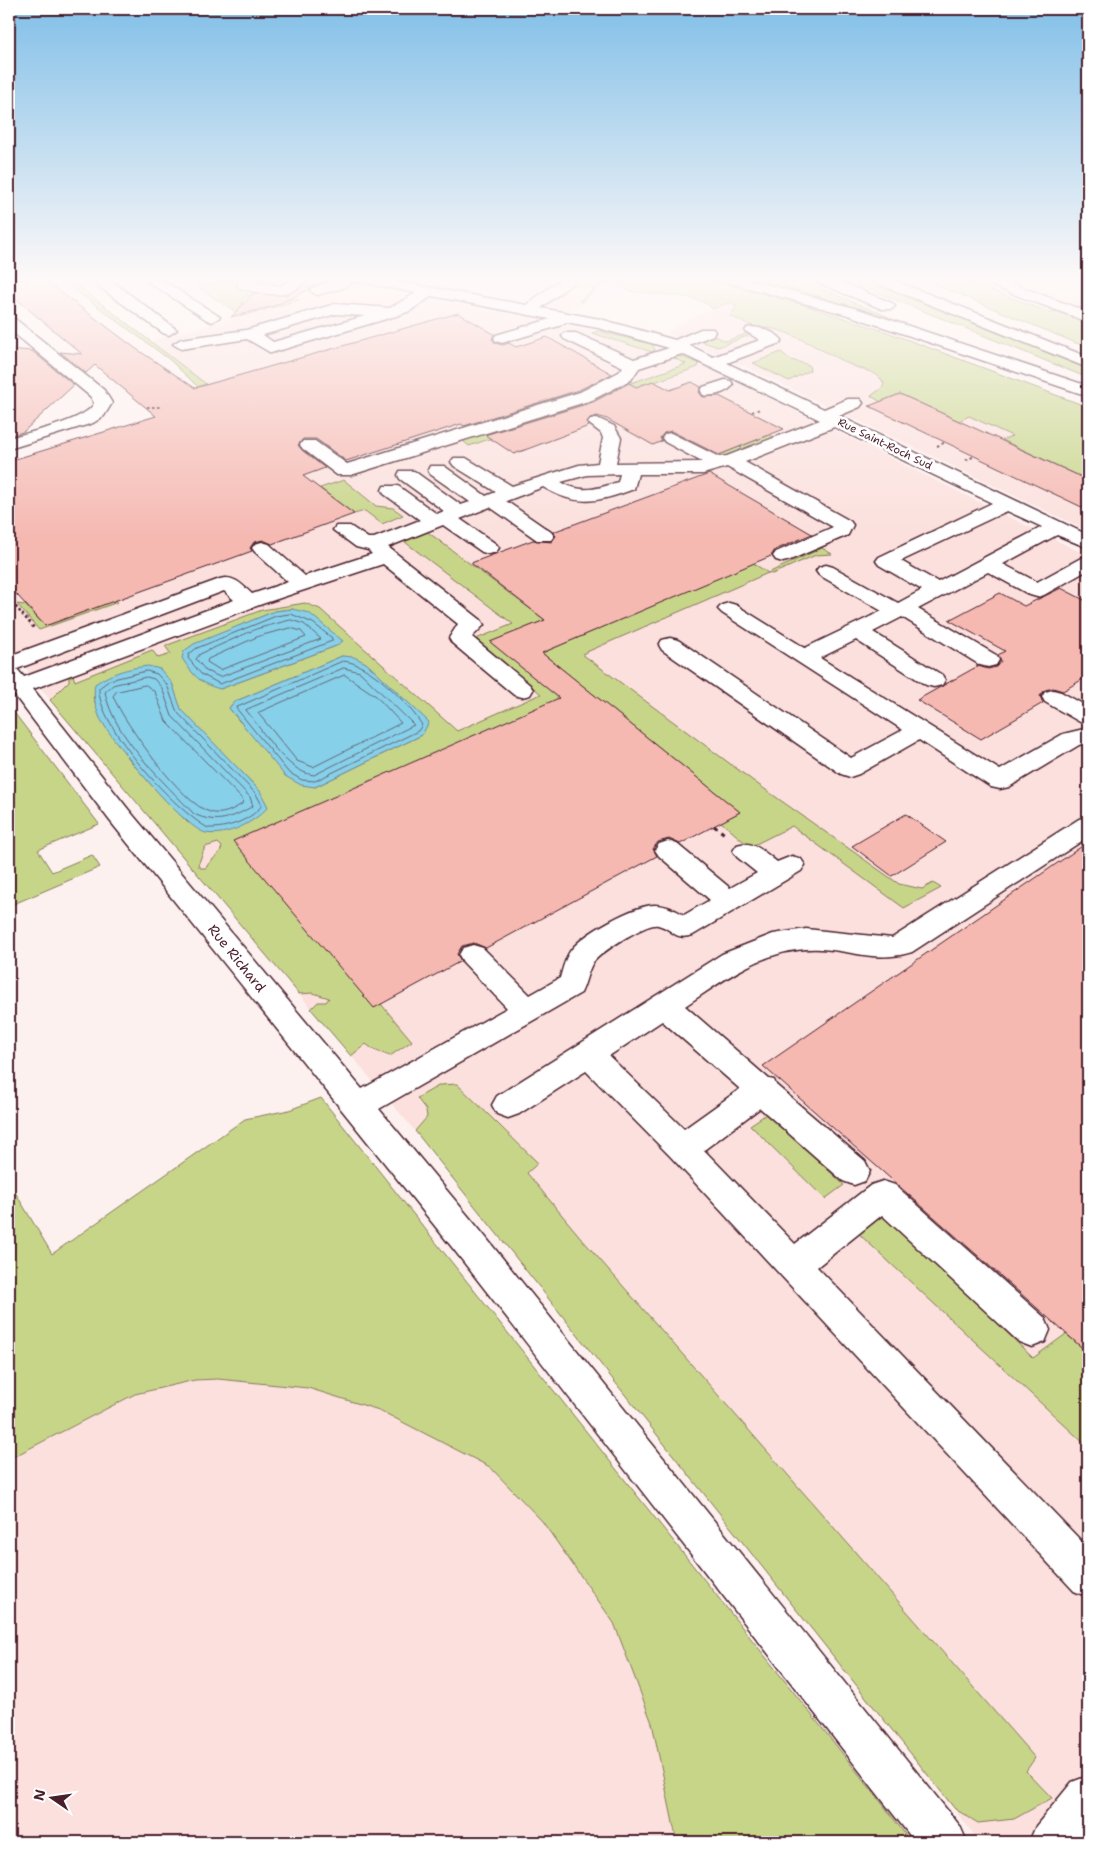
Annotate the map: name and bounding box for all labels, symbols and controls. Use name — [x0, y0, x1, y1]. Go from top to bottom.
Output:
street label: Rue Saint-Roch Sud — [835, 415, 935, 473]
street label: Rue Richard — [204, 920, 270, 996]
north arrow — [28, 1774, 78, 1824]
text: N — [29, 1788, 49, 1803]

